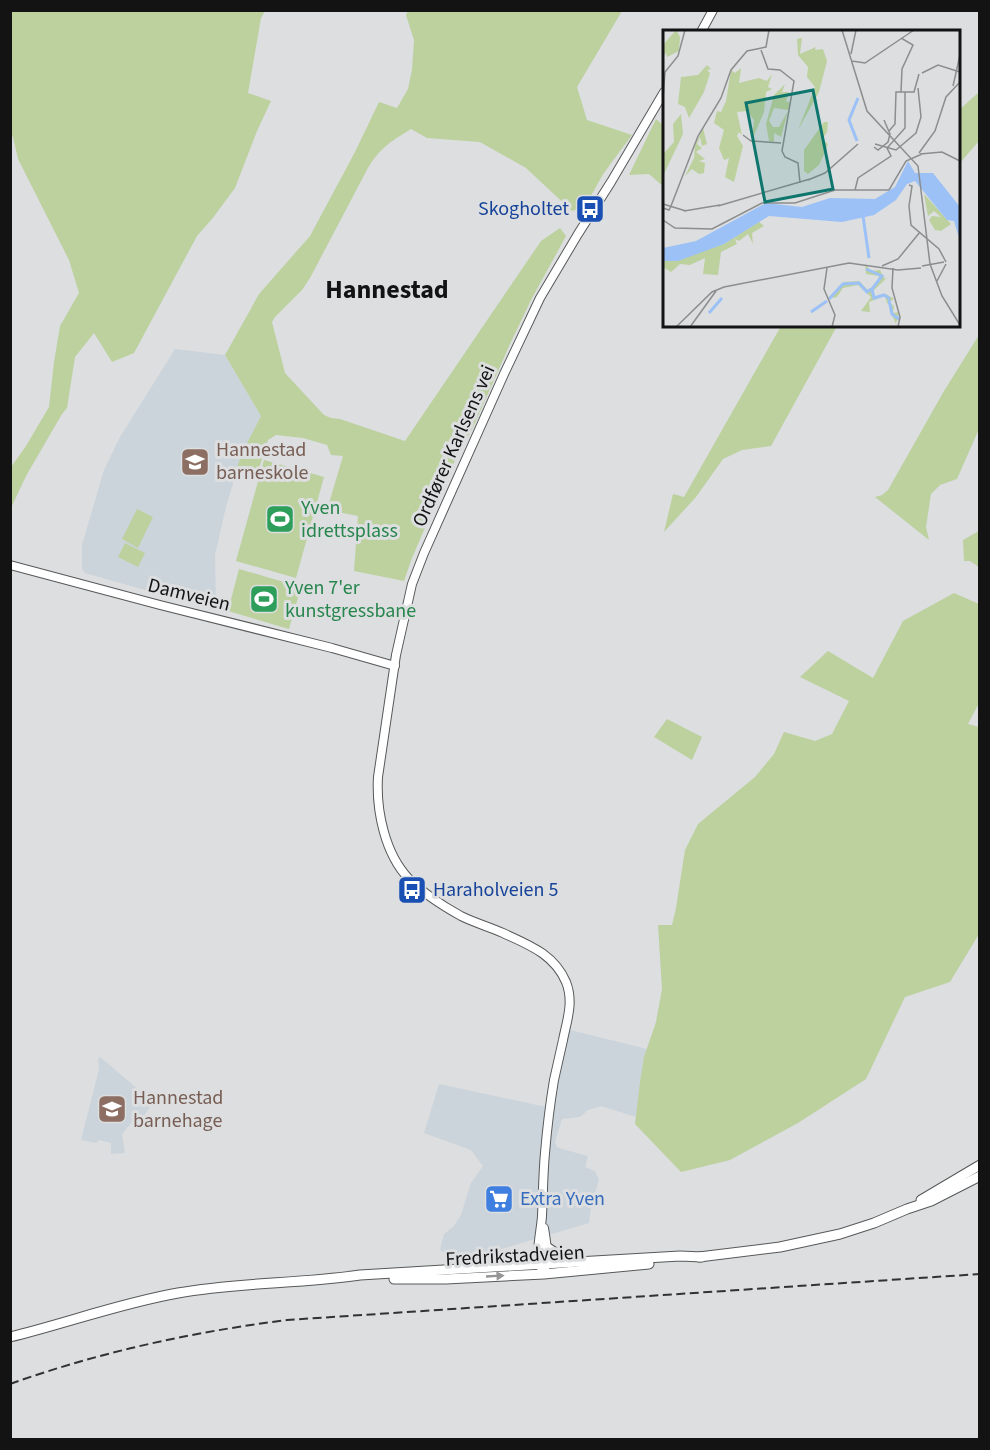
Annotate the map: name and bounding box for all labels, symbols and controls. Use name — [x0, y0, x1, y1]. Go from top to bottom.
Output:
inset map — [663, 30, 960, 327]
bus stop icon: Skogholtet — [574, 193, 606, 225]
place label: Skogholtet — [478, 195, 569, 223]
district label: Hannestad — [325, 271, 449, 308]
street label: Ordfører Karlsens vei — [406, 361, 502, 531]
place label: Hannestad barneskole — [216, 436, 309, 487]
school or university icon: Hannestad barneskole — [179, 446, 211, 478]
place label: Yven idrettsplass — [300, 494, 398, 545]
sports icon: Yven idrettsplass — [264, 503, 296, 535]
street label: Damveien — [145, 571, 233, 619]
place label: Yven 7'er kunstgressbane — [284, 574, 416, 625]
sports icon: Yven 7'er kunstgressbane — [248, 583, 280, 615]
bus stop icon: Haraholveien 5 — [396, 874, 428, 906]
place label: Haraholveien 5 — [433, 876, 558, 904]
place label: Hannestad barnehage — [133, 1084, 223, 1135]
school or university icon: Hannestad barnehage — [96, 1093, 128, 1125]
supermarket icon: Extra Yven — [483, 1183, 515, 1215]
place label: Extra Yven — [520, 1185, 605, 1213]
street label: Fredrikstadveien — [445, 1238, 585, 1274]
one-way arrow — [486, 1272, 505, 1281]

